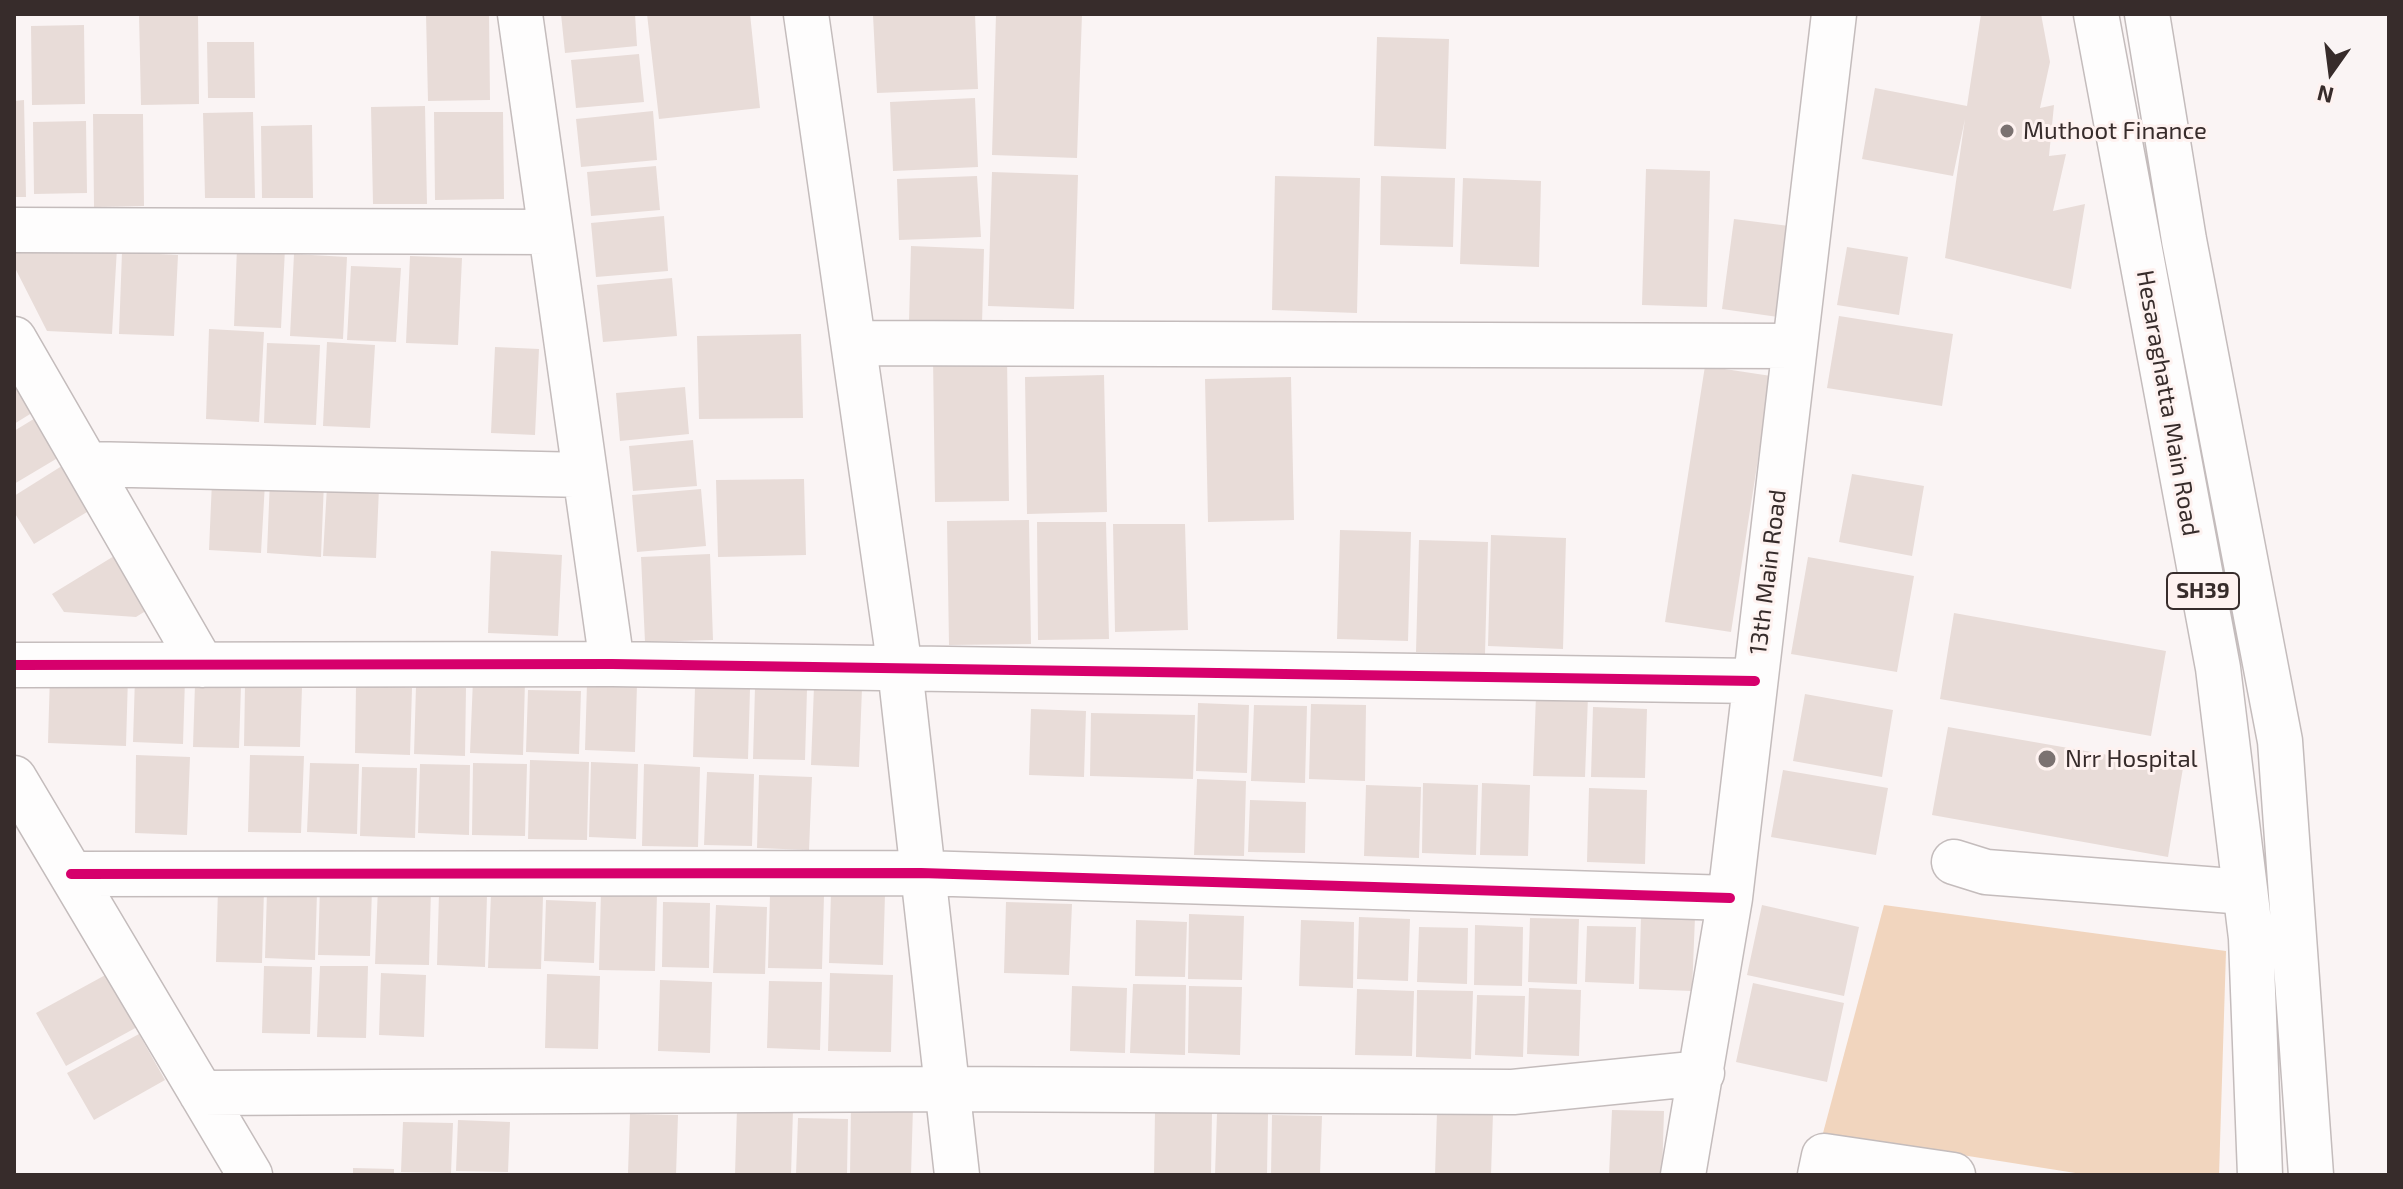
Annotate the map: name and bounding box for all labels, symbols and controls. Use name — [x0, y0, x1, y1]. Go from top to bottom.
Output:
north arrow — [2291, 32, 2371, 112]
text: N — [2314, 81, 2336, 110]
place label: Muthoot Finance — [2023, 117, 2207, 145]
marker: Muthoot Finance — [1998, 122, 2016, 140]
street label: Hesaraghatta Main Road — [2130, 268, 2206, 538]
street label: 13th Main Road — [1744, 488, 1792, 656]
road number: SH39 — [2167, 573, 2239, 609]
place label: Nrr Hospital — [2065, 745, 2198, 773]
marker: Nrr Hospital — [2036, 748, 2058, 770]

